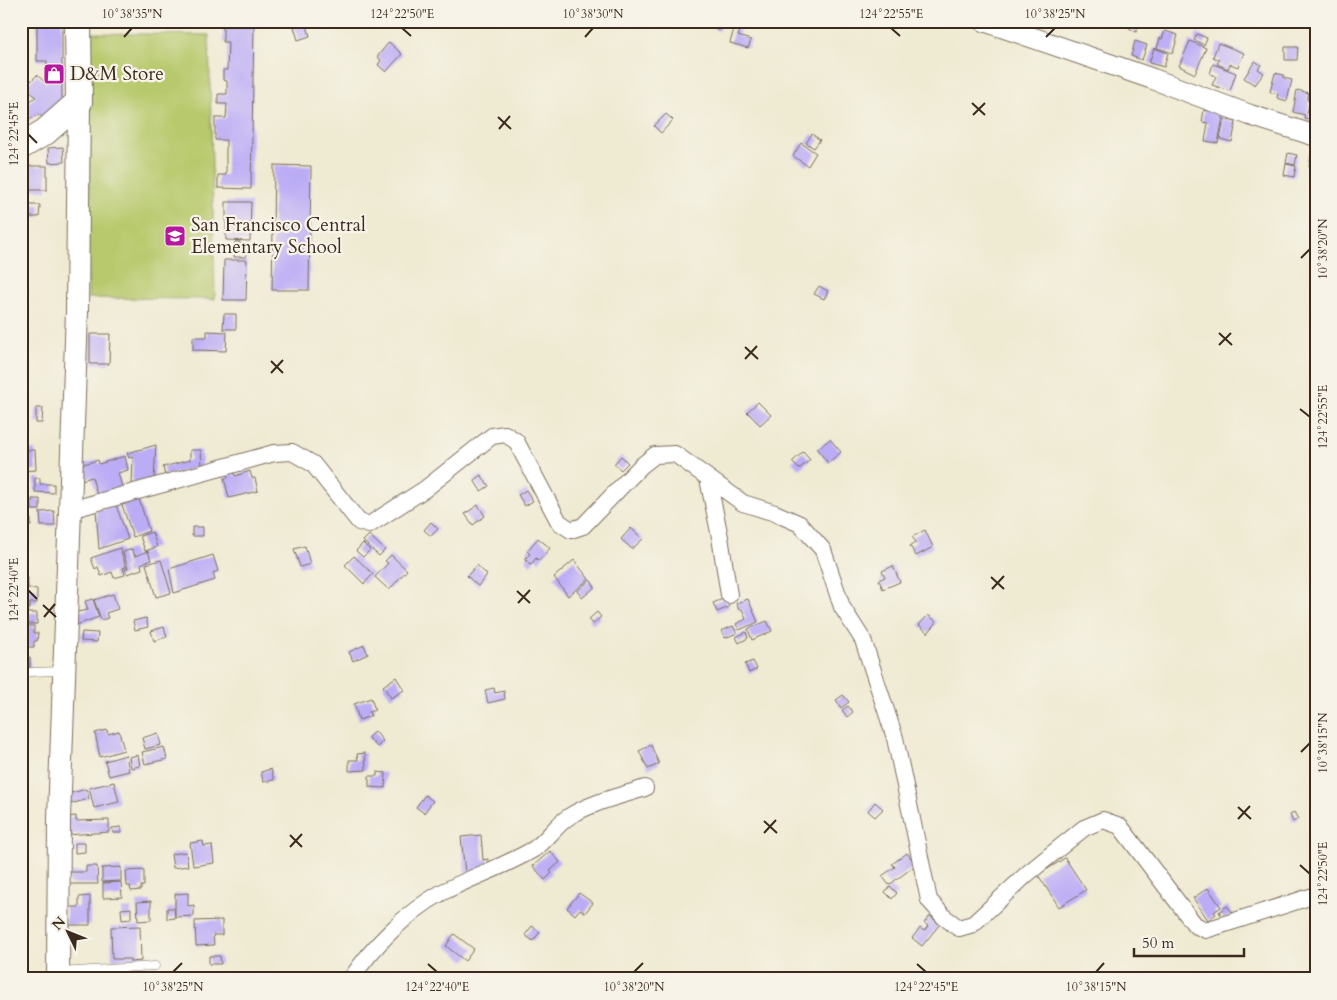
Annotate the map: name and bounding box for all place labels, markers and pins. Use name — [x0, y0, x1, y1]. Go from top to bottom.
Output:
place label: D&M Store — [70, 61, 164, 87]
shop icon: D&M Store — [42, 62, 66, 86]
place label: San Francisco Central Elementary School — [191, 212, 366, 260]
school or university icon: San Francisco Central Elementary School — [163, 224, 187, 248]

